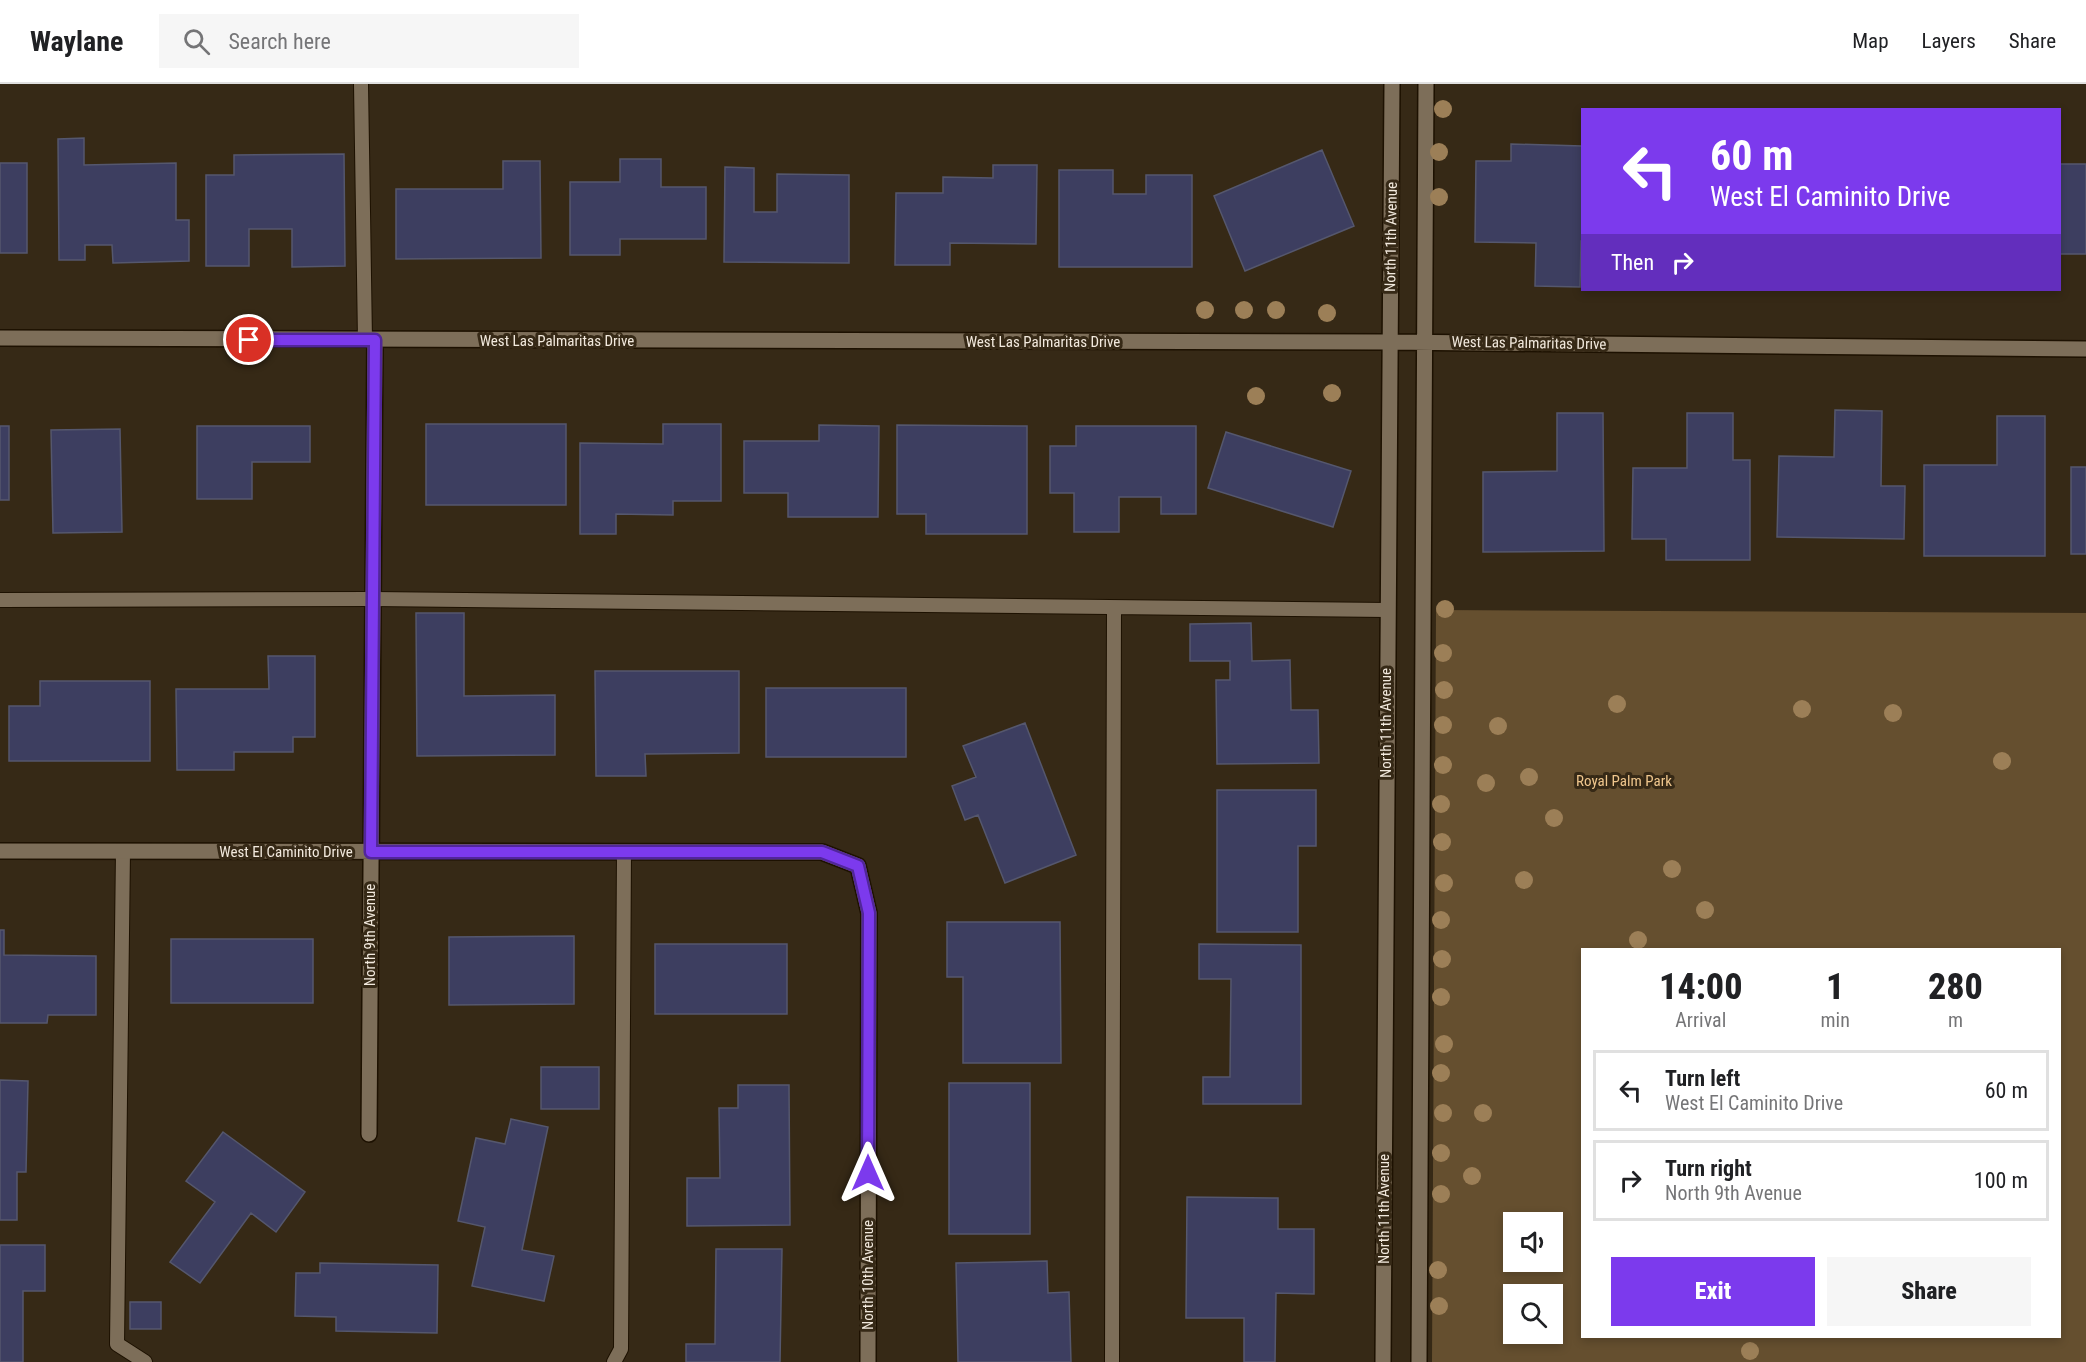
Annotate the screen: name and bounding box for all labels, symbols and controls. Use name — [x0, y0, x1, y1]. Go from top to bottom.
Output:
search box — [159, 14, 579, 68]
text: Waylane — [30, 25, 123, 58]
icon: search — [180, 25, 213, 58]
text: Search here — [228, 29, 331, 54]
text: Map — [1852, 29, 1889, 53]
text: Layers — [1922, 29, 1976, 53]
text: Share — [2009, 29, 2056, 53]
text: 60 m — [1710, 131, 1793, 180]
icon: left — [1611, 132, 1689, 210]
text: West El Caminito Drive — [1710, 181, 1951, 213]
street label: North 11th Avenue — [1381, 182, 1401, 292]
icon: right — [1666, 246, 1699, 279]
text: Then — [1611, 250, 1654, 275]
pin — [223, 314, 274, 365]
icon: arrive — [232, 323, 265, 356]
street label: West Las Palmaritas Drive — [480, 332, 634, 350]
street label: West Las Palmaritas Drive — [966, 333, 1120, 351]
street label: West Las Palmaritas Drive — [1451, 333, 1607, 353]
street label: North 11th Avenue — [1377, 668, 1395, 778]
park label: Royal Palm Park — [1576, 772, 1672, 790]
street label: West El Caminito Drive — [219, 843, 353, 861]
street label: North 9th Avenue — [361, 884, 379, 986]
text: 14:00 — [1659, 966, 1742, 1008]
text: 1 — [1826, 966, 1844, 1008]
text: 280 — [1928, 966, 1983, 1008]
text: Arrival — [1675, 1008, 1726, 1032]
text: min — [1821, 1008, 1850, 1032]
text: m — [1948, 1008, 1963, 1032]
text: Turn left — [1665, 1066, 1740, 1091]
icon: left — [1614, 1074, 1647, 1107]
text: 60 m — [1985, 1078, 2028, 1103]
text: West El Caminito Drive — [1665, 1091, 1843, 1115]
position arrow — [836, 1141, 900, 1205]
street label: North 11th Avenue — [1375, 1154, 1393, 1264]
text: Turn right — [1665, 1156, 1752, 1181]
icon: right — [1614, 1164, 1647, 1197]
text: 100 m — [1974, 1168, 2028, 1193]
text: North 9th Avenue — [1665, 1181, 1802, 1205]
map controls — [1503, 1212, 1563, 1344]
button: sound — [1503, 1212, 1563, 1272]
street label: North 10th Avenue — [859, 1220, 877, 1330]
button: Exit — [1611, 1257, 1815, 1326]
button: Share — [1827, 1257, 2031, 1326]
button: search — [1503, 1284, 1563, 1344]

